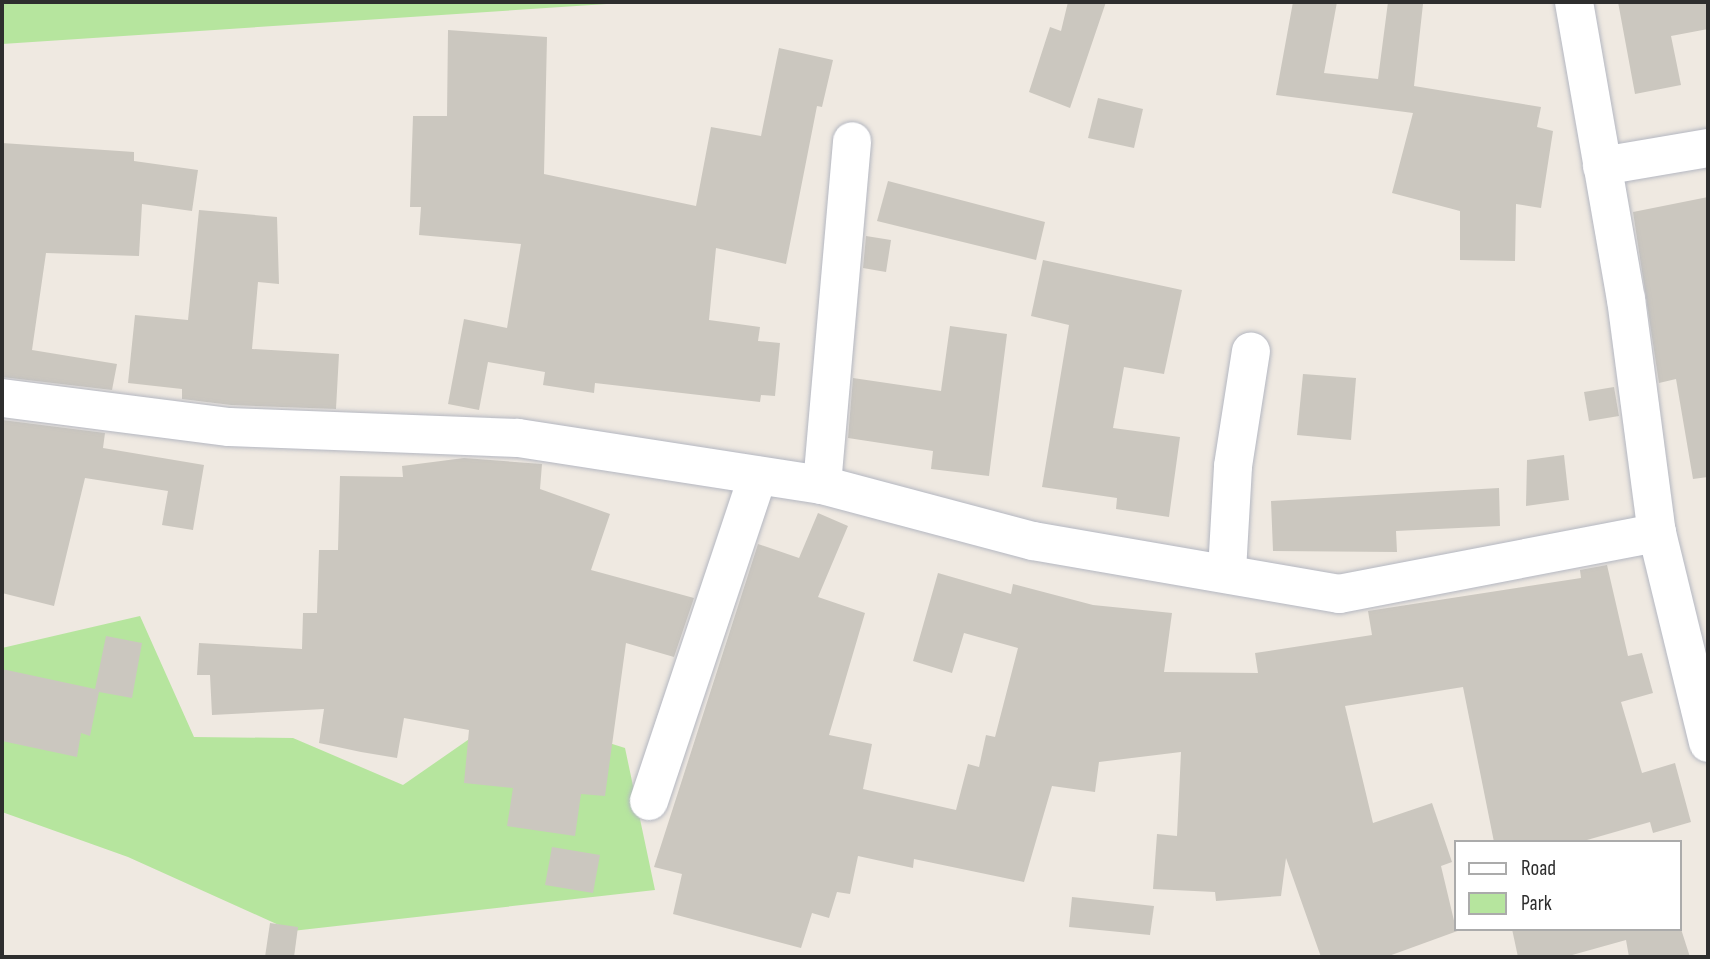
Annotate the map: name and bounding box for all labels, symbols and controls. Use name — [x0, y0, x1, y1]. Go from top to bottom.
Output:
legend — [1454, 840, 1682, 931]
text: Road — [1521, 856, 1556, 881]
text: Park — [1521, 891, 1552, 916]

